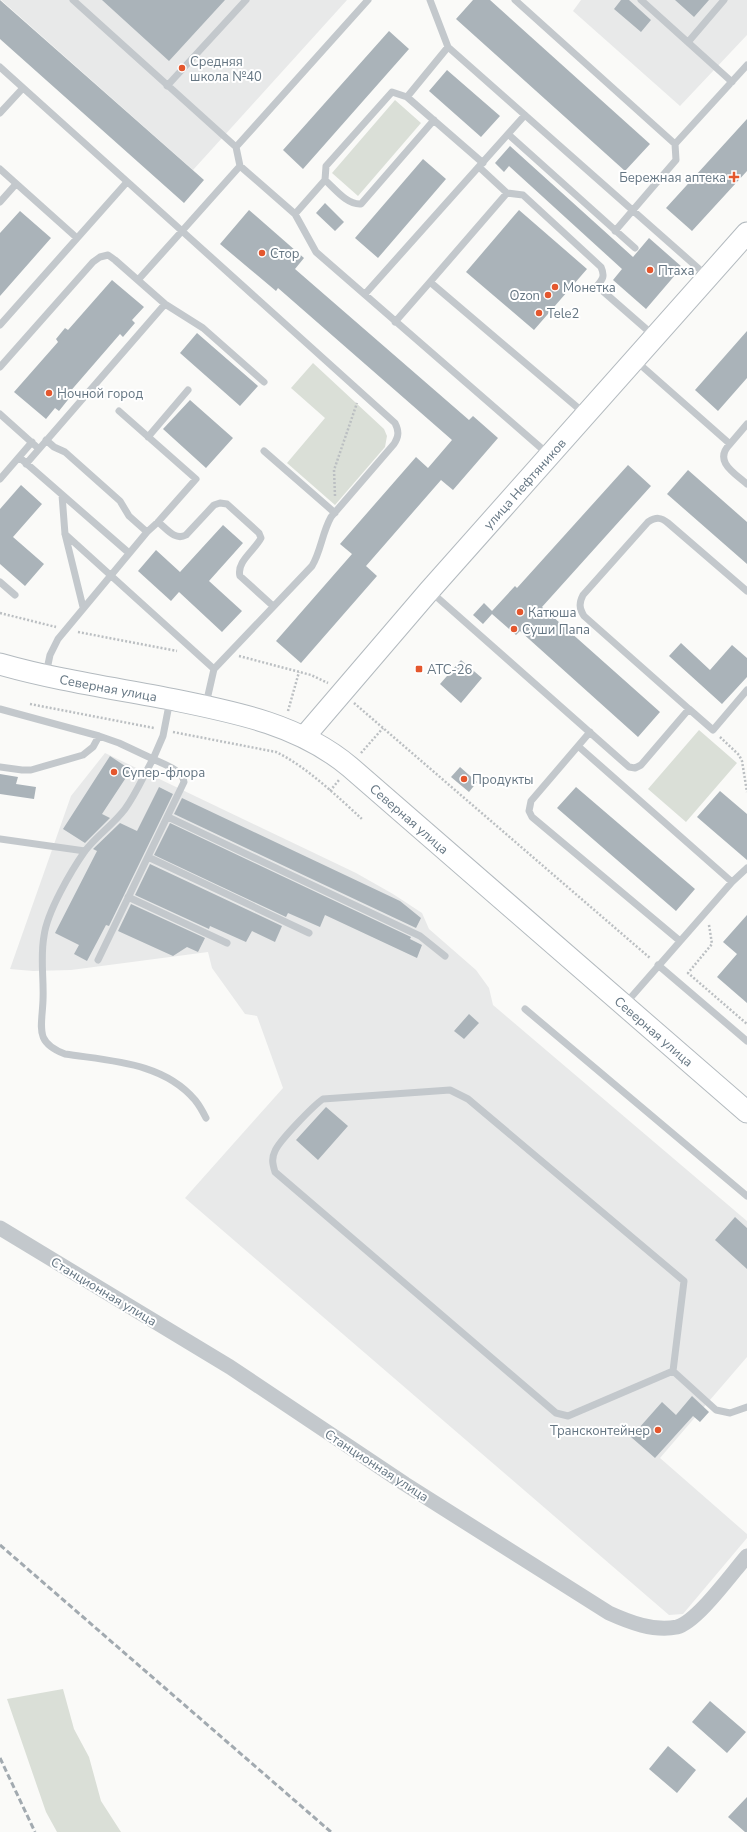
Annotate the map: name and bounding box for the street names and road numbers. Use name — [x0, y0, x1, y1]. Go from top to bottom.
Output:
street label: улица Нефтяников — [480, 435, 571, 534]
street label: Северная улица — [58, 671, 158, 706]
street label: Северная улица — [366, 780, 452, 859]
street label: Северная улица — [610, 993, 697, 1071]
street label: Станционная улица — [47, 1253, 160, 1331]
street label: Станционная улица — [321, 1425, 432, 1506]

